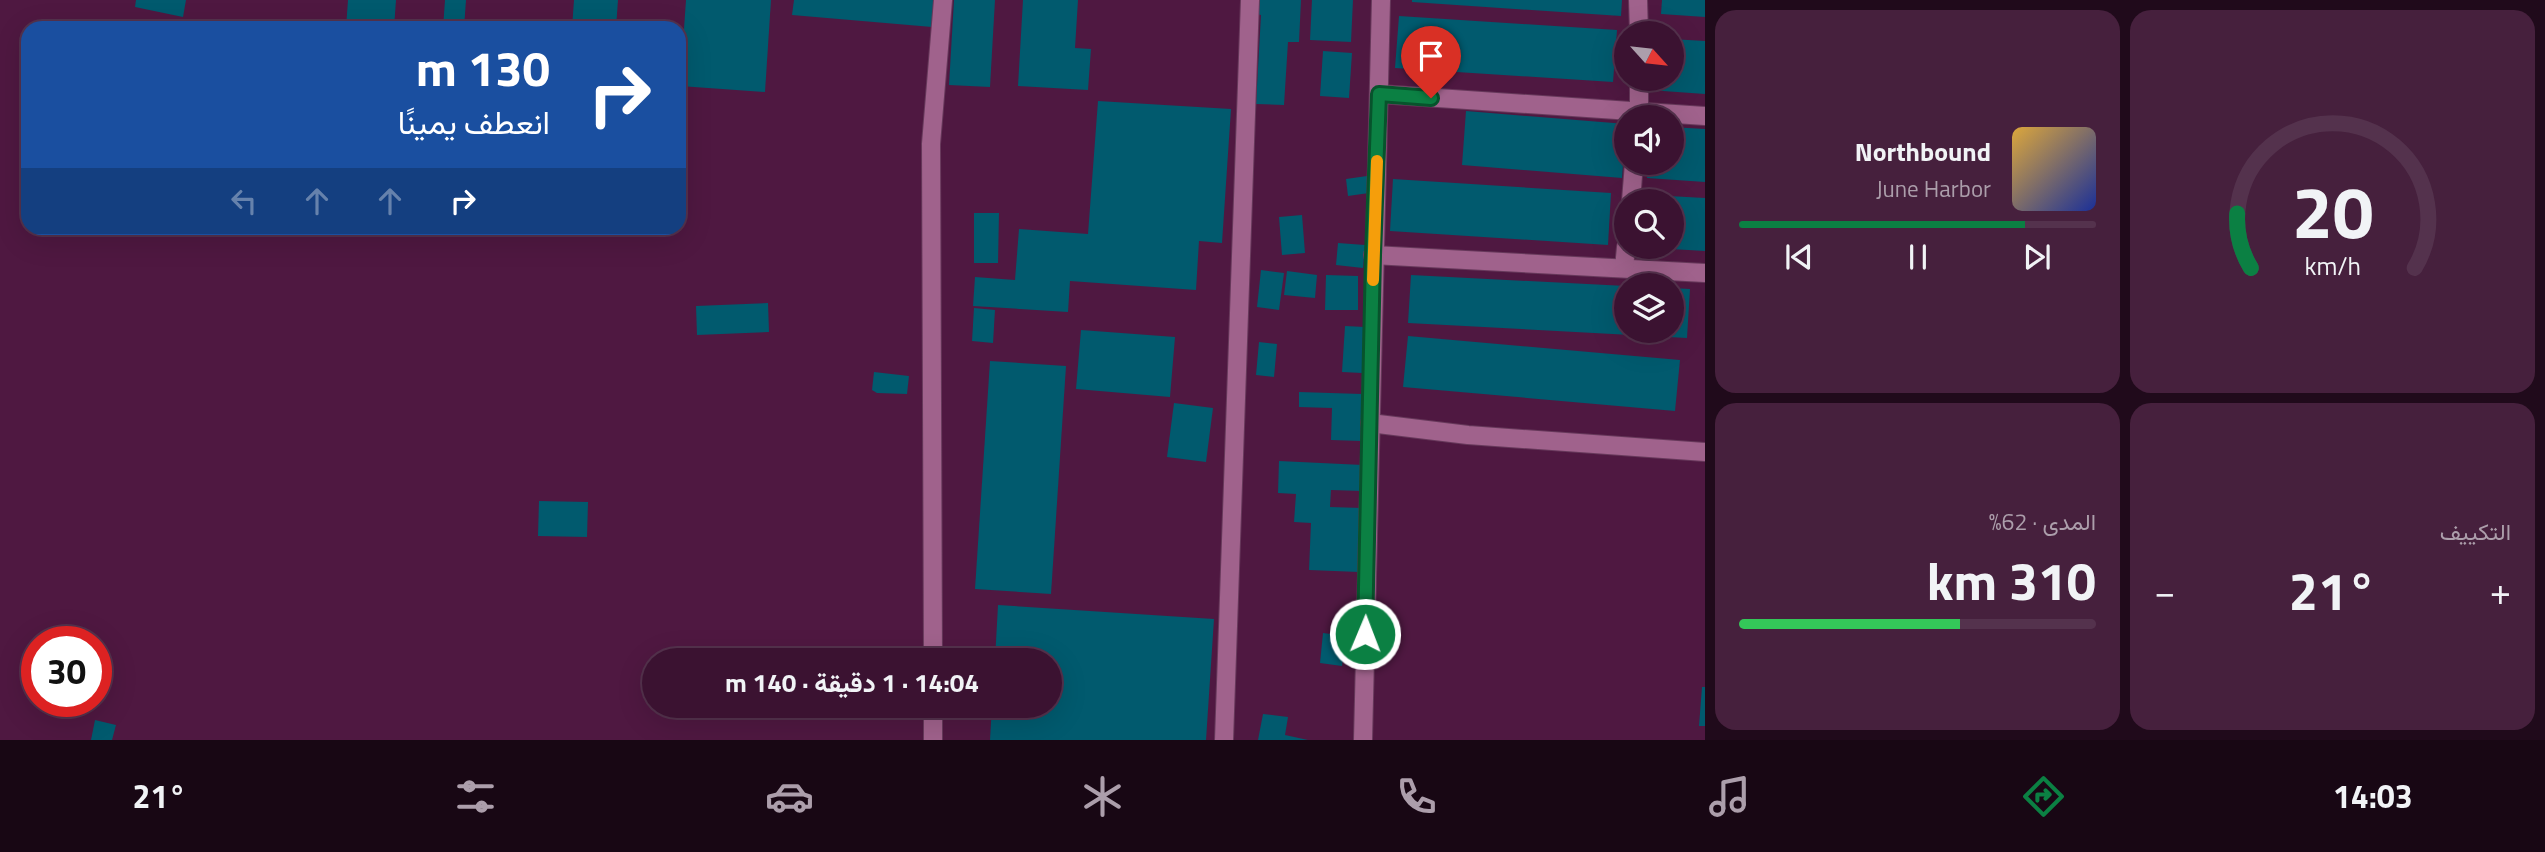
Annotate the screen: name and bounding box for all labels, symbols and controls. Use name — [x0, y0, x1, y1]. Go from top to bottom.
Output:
north arrow — [1614, 21, 1684, 91]
map controls — [1614, 21, 1684, 343]
pin — [1401, 26, 1461, 98]
text: 130 m — [416, 30, 550, 105]
icon: arrive — [1412, 37, 1450, 75]
icon: right — [574, 49, 665, 140]
text: انعطف يمينًا — [398, 98, 550, 146]
button: sound — [1614, 105, 1684, 175]
text: Northbound — [1855, 132, 1991, 171]
text: 20 — [2292, 156, 2373, 266]
text: June Harbor — [1876, 171, 1991, 206]
icon: left — [225, 182, 263, 220]
icon: ahead — [298, 182, 336, 220]
icon: ahead — [371, 182, 409, 220]
icon: right — [444, 182, 482, 220]
button: search — [1614, 189, 1684, 259]
icon: previous — [1780, 238, 1818, 276]
icon: pause — [1899, 238, 1937, 276]
icon: next — [2018, 238, 2056, 276]
text: km/h — [2304, 247, 2361, 285]
button: layers — [1614, 273, 1684, 343]
text: المدى · 62% — [1989, 504, 2096, 539]
text: التكييف — [2440, 514, 2511, 549]
text: 310 km — [1927, 541, 2096, 620]
text: 21° — [2289, 551, 2376, 630]
text: − — [2154, 562, 2175, 620]
text: + — [2490, 562, 2511, 620]
position arrow — [1328, 597, 1402, 671]
speed limit sign: 30 — [21, 626, 112, 717]
text: 14:04 · 1 دقيقة · 140 m — [725, 663, 979, 702]
text: 21° — [132, 772, 186, 820]
icon: filters — [451, 772, 500, 821]
icon: car — [765, 772, 814, 821]
icon: climate — [1078, 772, 1127, 821]
icon: phone — [1392, 772, 1441, 821]
icon: music — [1705, 772, 1754, 821]
icon: directions — [2019, 772, 2068, 821]
text: 14:03 — [2333, 772, 2413, 820]

